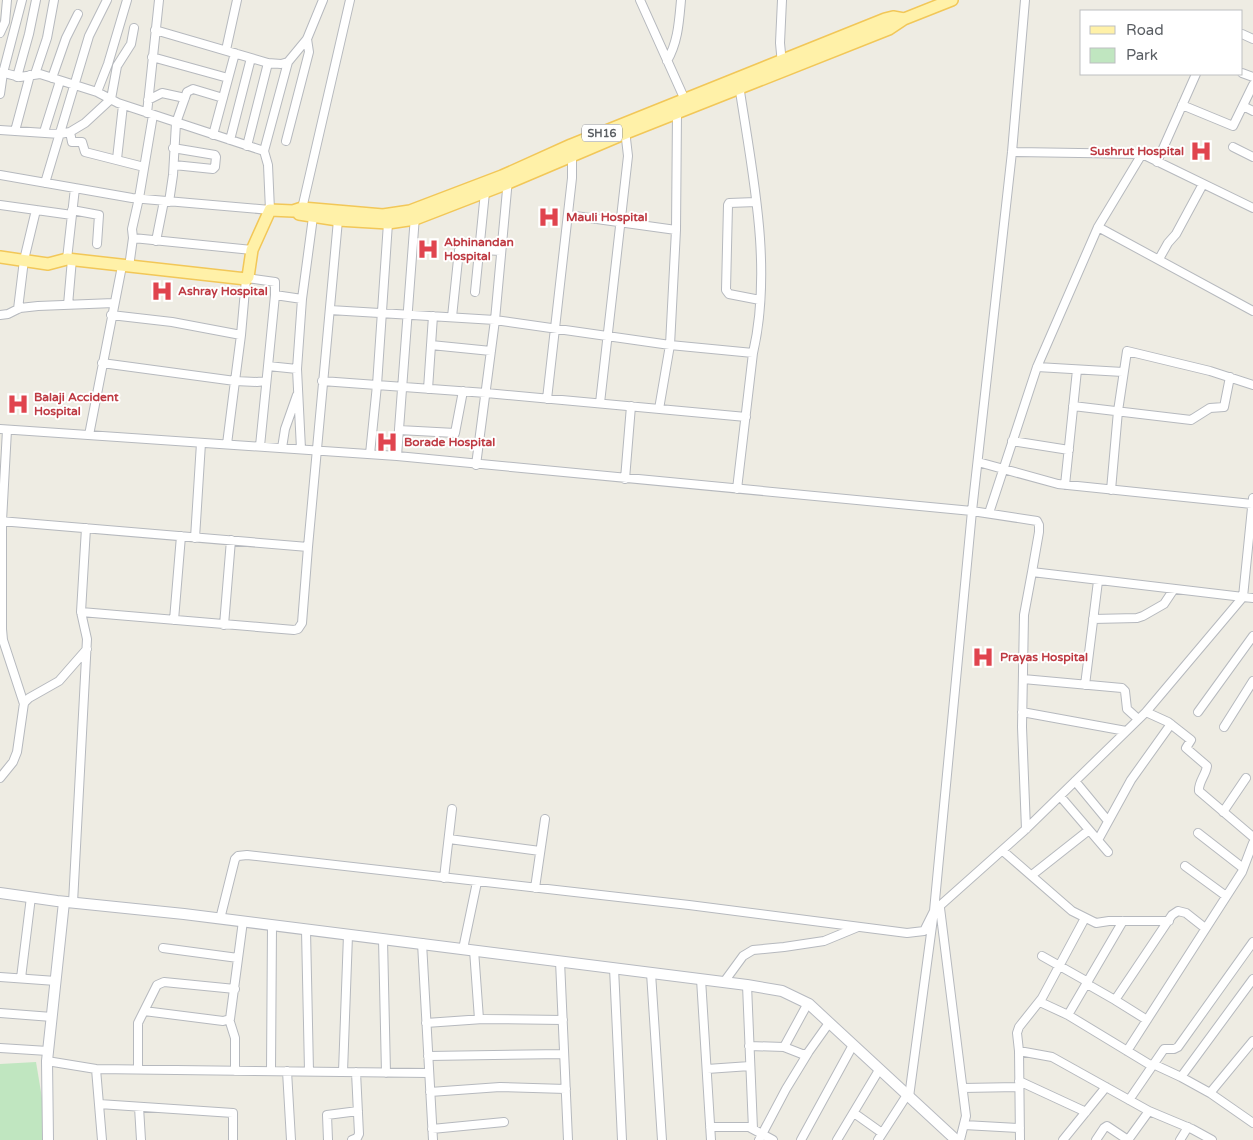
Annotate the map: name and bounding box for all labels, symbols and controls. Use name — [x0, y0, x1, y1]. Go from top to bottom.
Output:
legend — [1080, 10, 1243, 75]
text: Road — [1126, 21, 1164, 39]
text: Park — [1126, 46, 1158, 64]
road number: SH16 — [582, 125, 622, 142]
hospital icon: Sushrut Hospital — [1188, 138, 1214, 164]
place label: Sushrut Hospital — [1090, 144, 1184, 159]
hospital icon: Mauli Hospital — [536, 204, 562, 230]
place label: Mauli Hospital — [566, 210, 648, 225]
place label: Abhinandan Hospital — [444, 235, 514, 264]
hospital icon: Abhinandan Hospital — [415, 236, 441, 262]
hospital icon: Ashray Hospital — [149, 278, 175, 304]
place label: Ashray Hospital — [178, 284, 268, 299]
place label: Balaji Accident Hospital — [34, 390, 119, 419]
hospital icon: Balaji Accident Hospital — [5, 391, 31, 417]
hospital icon: Borade Hospital — [374, 429, 400, 455]
place label: Borade Hospital — [404, 435, 495, 450]
hospital icon: Prayas Hospital — [970, 644, 996, 670]
place label: Prayas Hospital — [1000, 650, 1088, 665]

